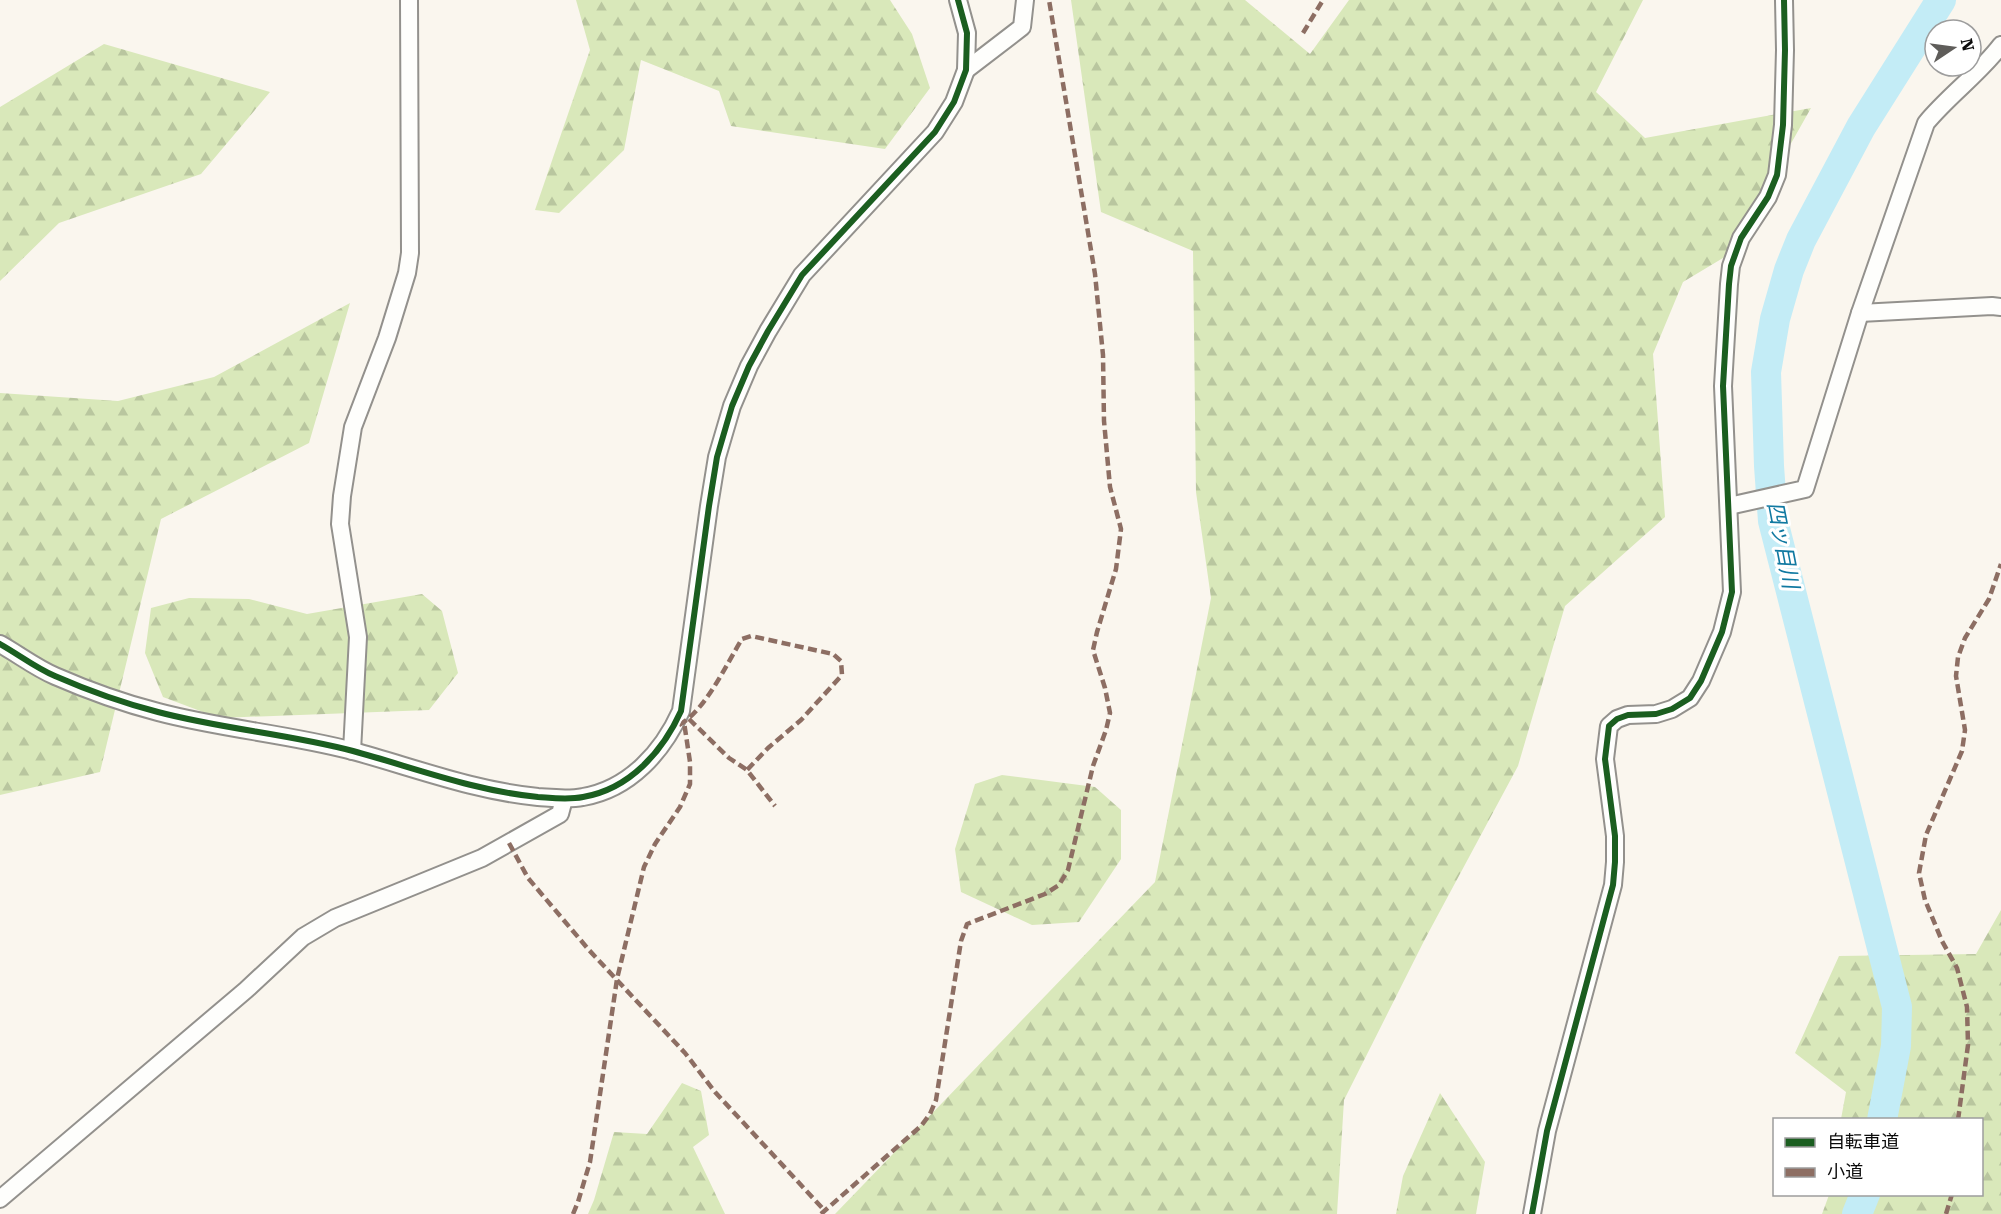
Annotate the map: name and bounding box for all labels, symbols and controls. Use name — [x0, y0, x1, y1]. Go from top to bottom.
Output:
north arrow — [1923, 18, 1983, 78]
text: N — [1956, 37, 1978, 53]
water label: 四ッ目川 — [1762, 499, 1804, 593]
legend — [1773, 1118, 1983, 1196]
text: 自転車道 — [1827, 1131, 1899, 1152]
text: 小道 — [1827, 1161, 1863, 1182]

